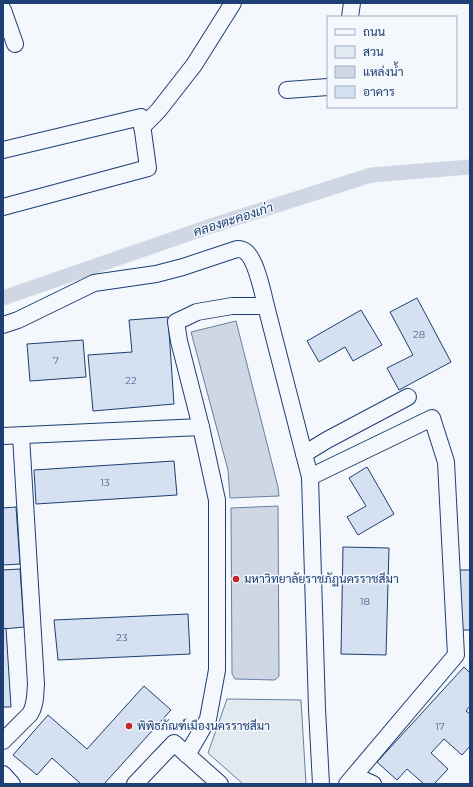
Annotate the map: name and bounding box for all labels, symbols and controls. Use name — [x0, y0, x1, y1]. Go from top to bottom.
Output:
legend — [327, 16, 457, 108]
text: ถนน — [363, 24, 386, 39]
text: สวน — [363, 44, 384, 59]
text: แหล่งน้ำ — [363, 61, 403, 79]
text: อาคาร — [363, 84, 395, 99]
water label: คลองตะคองเก่า — [191, 199, 275, 239]
house number: 28 — [413, 328, 425, 341]
house number: 7 — [53, 354, 59, 367]
house number: 22 — [125, 374, 137, 387]
house number: 13 — [100, 476, 110, 489]
place label: มหาวิทยาลัยราชภัฏนครราชสีมา — [244, 571, 399, 587]
marker: มหาวิทยาลัยราชภัฏนครราชสีมา — [231, 574, 241, 584]
house number: 18 — [360, 595, 370, 608]
house number: 23 — [116, 631, 128, 644]
place label: พิพิธภัณฑ์เมืองนครราชสีมา — [137, 718, 270, 733]
house number: 17 — [435, 720, 445, 733]
marker: พิพิธภัณฑ์เมืองนครราชสีมา — [124, 721, 134, 731]

